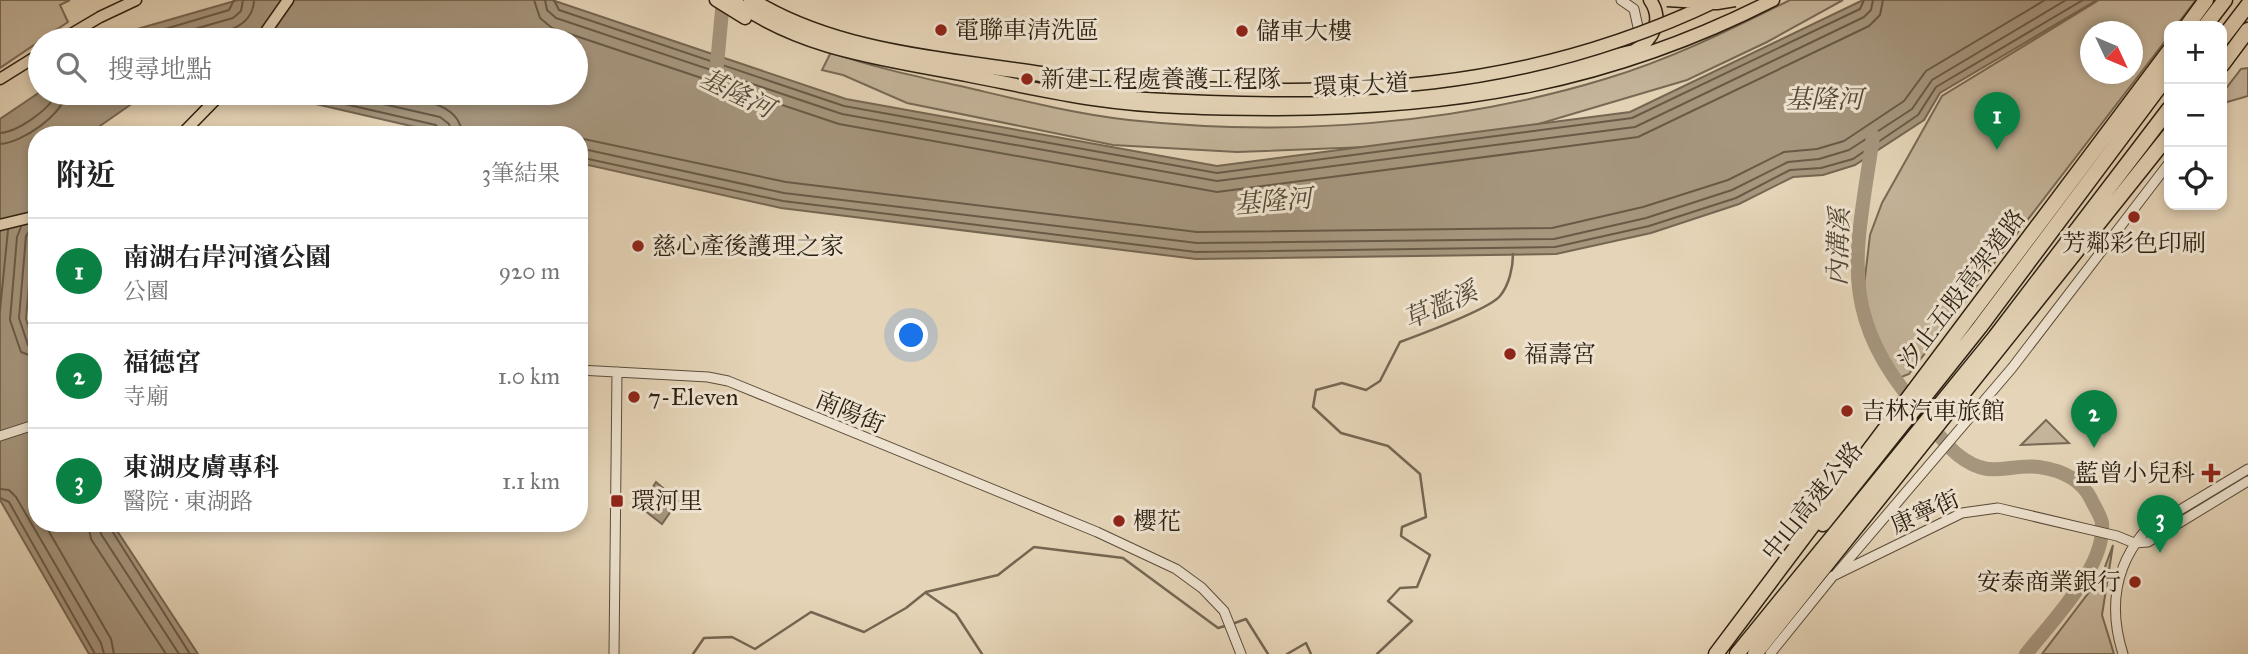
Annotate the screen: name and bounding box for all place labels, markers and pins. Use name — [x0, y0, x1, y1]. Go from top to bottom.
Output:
place label: 電聯車清洗區 — [955, 15, 1099, 45]
place label: 儲車大樓 — [1256, 16, 1352, 46]
marker: 電聯車清洗區 — [933, 22, 949, 38]
marker: 儲車大樓 — [1234, 23, 1250, 39]
place label: 新建工程處養護工程隊 — [1041, 64, 1281, 94]
marker: 新建工程處養護工程隊 — [1019, 71, 1035, 87]
pin: 1 — [1974, 92, 2020, 150]
marker: 芳鄰彩色印刷 — [2126, 209, 2142, 225]
place label: 芳鄰彩色印刷 — [2062, 228, 2206, 258]
place label: 慈心產後護理之家 — [652, 231, 844, 261]
marker: 慈心產後護理之家 — [630, 238, 646, 254]
place label: 福壽宮 — [1524, 339, 1596, 369]
marker: 福壽宮 — [1502, 346, 1518, 362]
place label: 7-Eleven — [648, 382, 738, 412]
marker: 7-Eleven — [626, 389, 642, 405]
pin: 2 — [2071, 390, 2117, 448]
place label: 吉林汽車旅館 — [1861, 396, 2005, 426]
marker: 吉林汽車旅館 — [1839, 403, 1855, 419]
place label: 藍曾小兒科 — [2075, 458, 2195, 488]
marker: 藍曾小兒科 — [2201, 463, 2221, 483]
place label: 環河里 — [631, 486, 703, 516]
marker: 環河里 — [609, 493, 625, 509]
pin: 3 — [2137, 495, 2183, 553]
place label: 櫻花 — [1133, 506, 1181, 536]
marker: 櫻花 — [1111, 513, 1127, 529]
place label: 安泰商業銀行 — [1977, 567, 2121, 597]
marker: 安泰商業銀行 — [2127, 574, 2143, 590]

